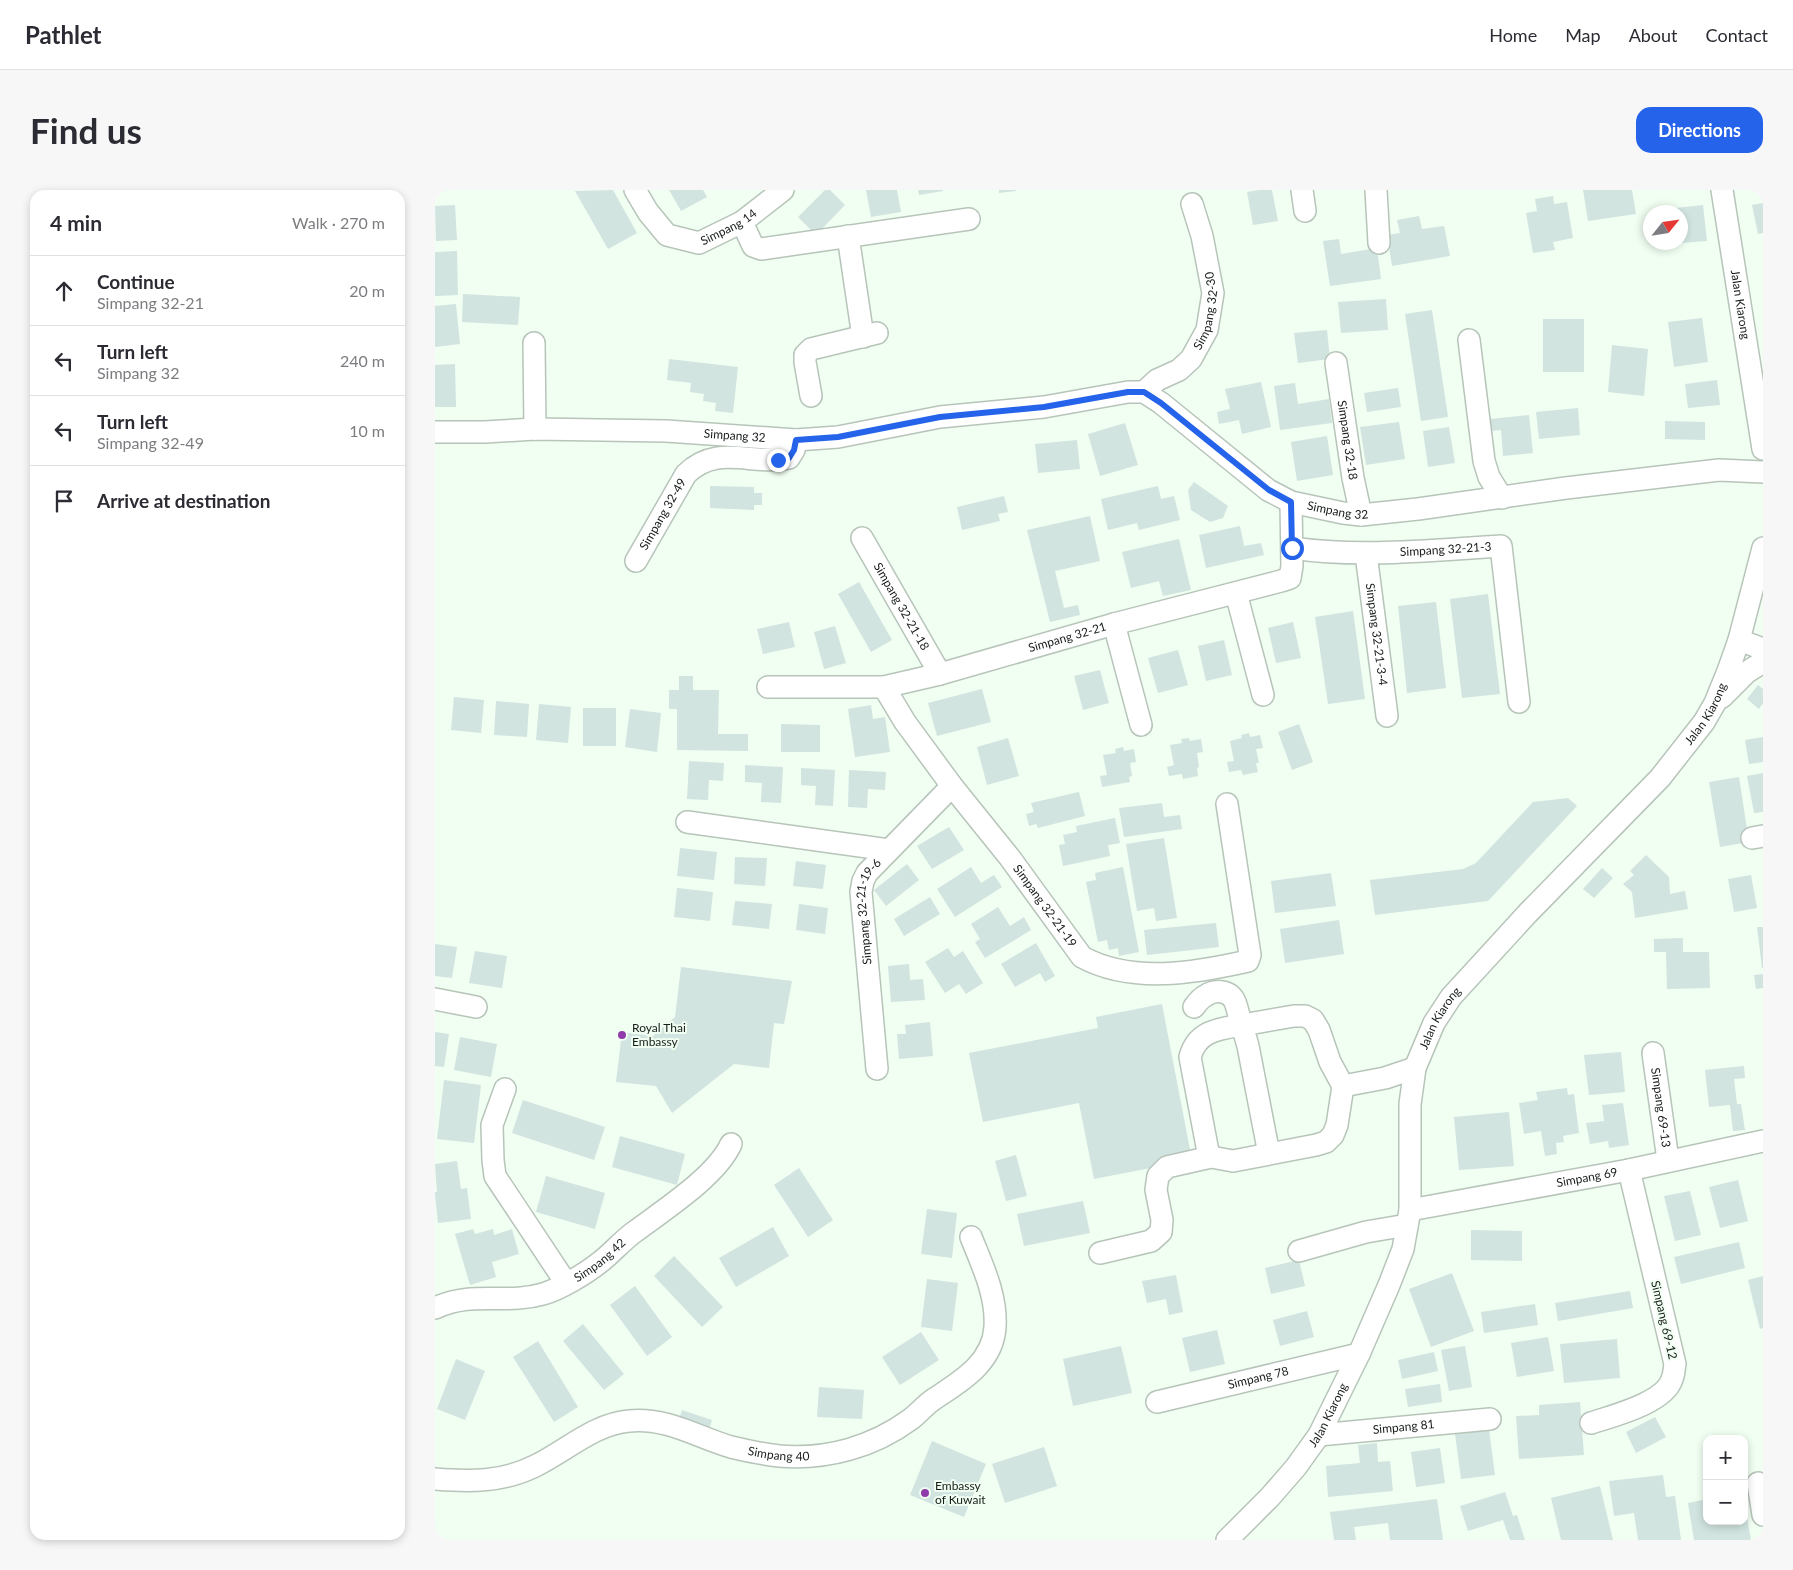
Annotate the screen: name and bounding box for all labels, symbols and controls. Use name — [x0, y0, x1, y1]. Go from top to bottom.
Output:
text: Pathlet — [25, 20, 102, 49]
text: Home — [1489, 24, 1537, 46]
text: Map — [1565, 24, 1601, 46]
text: About — [1629, 24, 1678, 46]
text: Contact — [1706, 24, 1768, 46]
button: Directions — [1636, 107, 1763, 153]
text: Find us — [30, 109, 142, 151]
street label: Simpang 14 — [698, 205, 760, 248]
north arrow — [1643, 205, 1688, 250]
text: 4 min — [50, 210, 102, 235]
text: Walk · 270 m — [292, 213, 385, 232]
street label: Jalan Kiarong — [1728, 269, 1754, 340]
text: Continue — [97, 270, 175, 293]
street label: Simpang 32-30 — [1190, 271, 1220, 352]
icon: ahead — [50, 277, 78, 305]
text: 20 m — [349, 281, 385, 300]
text: Simpang 32-21 — [97, 293, 204, 312]
text: Turn left — [97, 340, 168, 363]
icon: left — [50, 347, 78, 375]
text: 240 m — [340, 351, 385, 370]
text: Simpang 32 — [97, 363, 179, 382]
street label: Simpang 32-18 — [1335, 399, 1361, 481]
text: Turn left — [97, 410, 168, 433]
icon: left — [50, 417, 78, 445]
text: 10 m — [349, 421, 385, 440]
street label: Simpang 32 — [703, 426, 766, 445]
text: Simpang 32-49 — [97, 433, 204, 452]
route end — [767, 449, 790, 472]
street label: Simpang 32-49 — [636, 475, 689, 552]
icon: arrive — [50, 487, 78, 515]
text: Arrive at destination — [97, 489, 270, 512]
street label: Simpang 32 — [1306, 498, 1369, 522]
route start — [1281, 537, 1304, 560]
street label: Simpang 32-21-3 — [1400, 539, 1492, 559]
street label: Simpang 32-21-18 — [871, 560, 933, 653]
street label: Simpang 32-21-3-4 — [1363, 582, 1391, 686]
street label: Simpang 32-21 — [1027, 619, 1108, 655]
street label: Jalan Kiarong — [1681, 680, 1729, 748]
street label: Simpang 32-21-19-6 — [853, 855, 884, 965]
street label: Simpang 32-21-19 — [1010, 861, 1080, 950]
street label: Jalan Kiarong — [1416, 983, 1464, 1052]
place label: Royal Thai Embassy — [632, 1020, 686, 1049]
marker: Royal Thai Embassy — [616, 1029, 628, 1041]
street label: Simpang 69-13 — [1648, 1067, 1674, 1148]
street label: Simpang 69 — [1555, 1164, 1619, 1190]
street label: Simpang 42 — [571, 1235, 628, 1285]
street label: Simpang 69-12 — [1648, 1279, 1681, 1361]
street label: Simpang 78 — [1226, 1363, 1290, 1392]
street label: Jalan Kiarong — [1305, 1380, 1351, 1450]
street label: Simpang 81 — [1372, 1416, 1435, 1437]
map controls — [1703, 1435, 1748, 1525]
button: + — [1703, 1435, 1748, 1480]
street label: Simpang 40 — [747, 1443, 810, 1464]
place label: Embassy of Kuwait — [935, 1478, 986, 1507]
button: − — [1703, 1480, 1748, 1525]
marker: Embassy of Kuwait — [919, 1487, 931, 1499]

